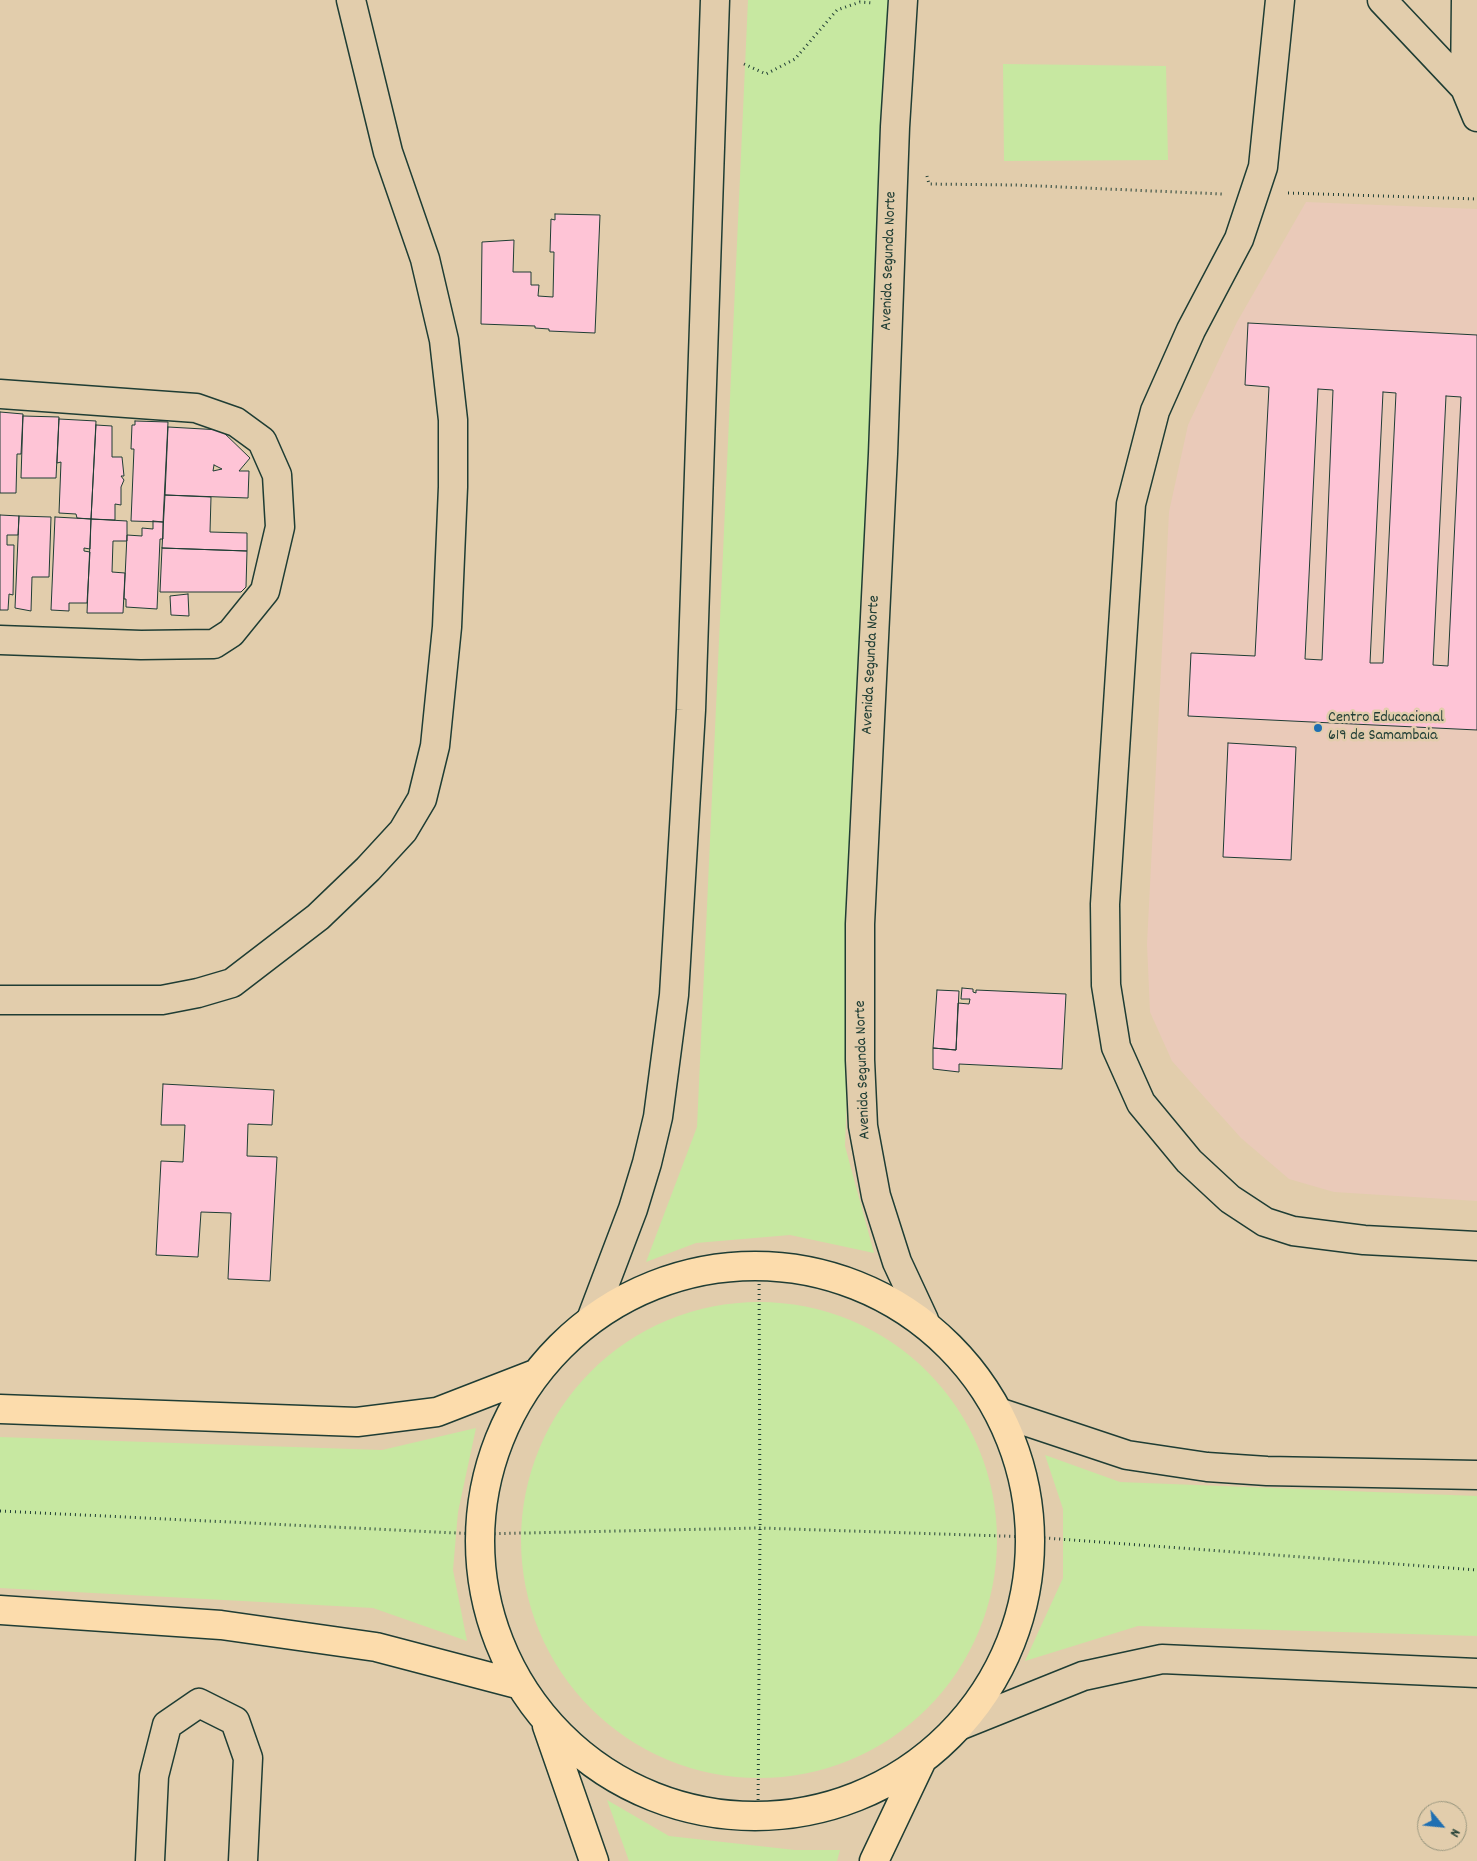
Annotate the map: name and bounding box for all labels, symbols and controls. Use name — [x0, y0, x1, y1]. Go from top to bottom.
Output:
street label: Avenida Segunda Norte — [878, 191, 902, 331]
street label: Avenida Segunda Norte — [859, 595, 885, 735]
place label: Centro Educacional 619 de Samambaia — [1328, 709, 1444, 747]
marker: Centro Educacional 619 de Samambaia — [1312, 722, 1324, 734]
street label: Avenida Segunda Norte — [852, 1000, 876, 1140]
north arrow — [1417, 1801, 1467, 1851]
text: N — [1444, 1825, 1465, 1840]

